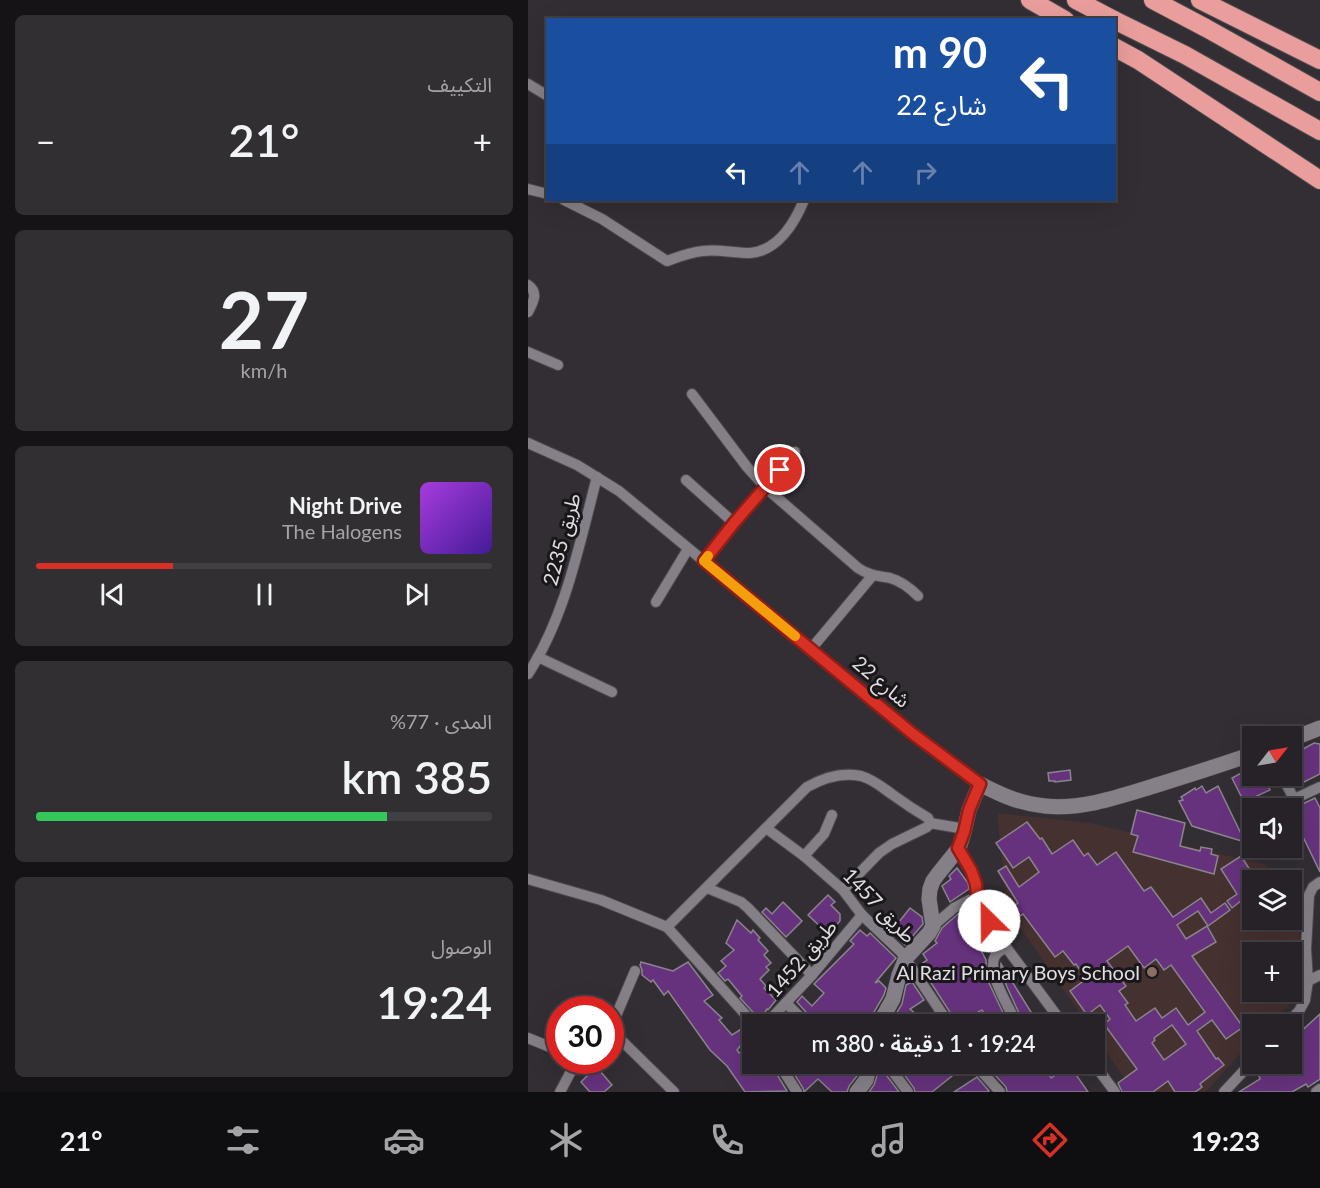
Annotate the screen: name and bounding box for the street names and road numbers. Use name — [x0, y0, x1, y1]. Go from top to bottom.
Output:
street label: طريق 2235 — [537, 490, 587, 588]
street label: شارع 22 — [846, 650, 915, 715]
street label: طريق 1457 — [837, 863, 921, 949]
street label: طريق 1452 — [761, 914, 843, 1003]

